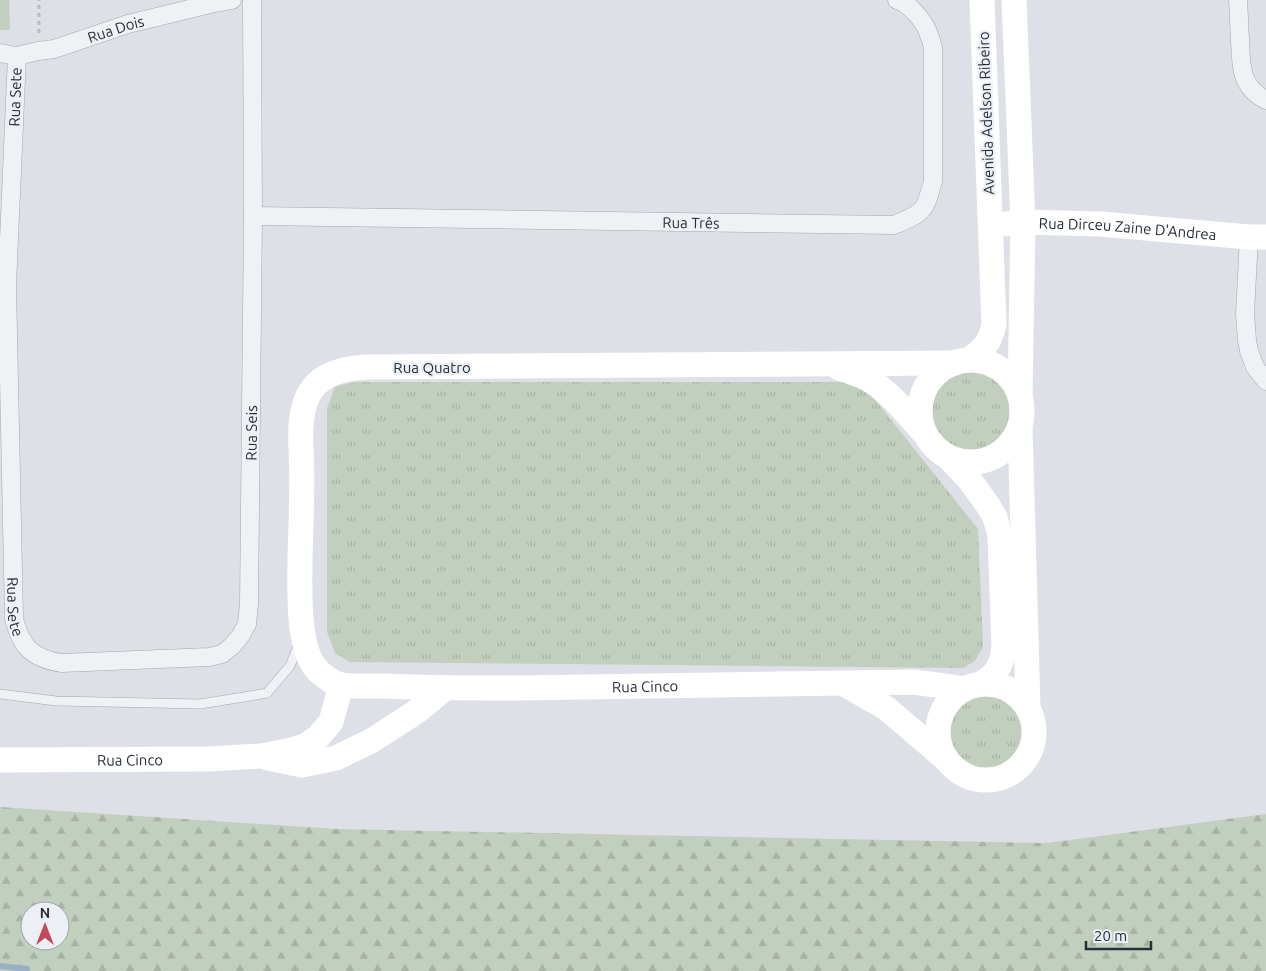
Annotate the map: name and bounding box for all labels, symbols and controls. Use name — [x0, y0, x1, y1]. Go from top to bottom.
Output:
street label: Rua Dois — [85, 12, 146, 46]
street label: Avenida Adelson Ribeiro — [975, 31, 997, 195]
street label: Rua Sete — [5, 67, 25, 127]
street label: Rua Três — [662, 213, 720, 231]
street label: Rua Dirceu Zaine D'Andrea — [1039, 214, 1217, 243]
street label: Rua Quatro — [393, 359, 471, 376]
street label: Rua Seis — [242, 405, 260, 461]
street label: Rua Sete — [5, 577, 27, 639]
street label: Rua Cinco — [612, 677, 678, 695]
street label: Rua Cinco — [97, 751, 163, 768]
north arrow — [20, 901, 70, 951]
text: N — [40, 905, 50, 921]
scale bar — [1086, 918, 1151, 950]
text: 20 m — [1094, 927, 1127, 944]

